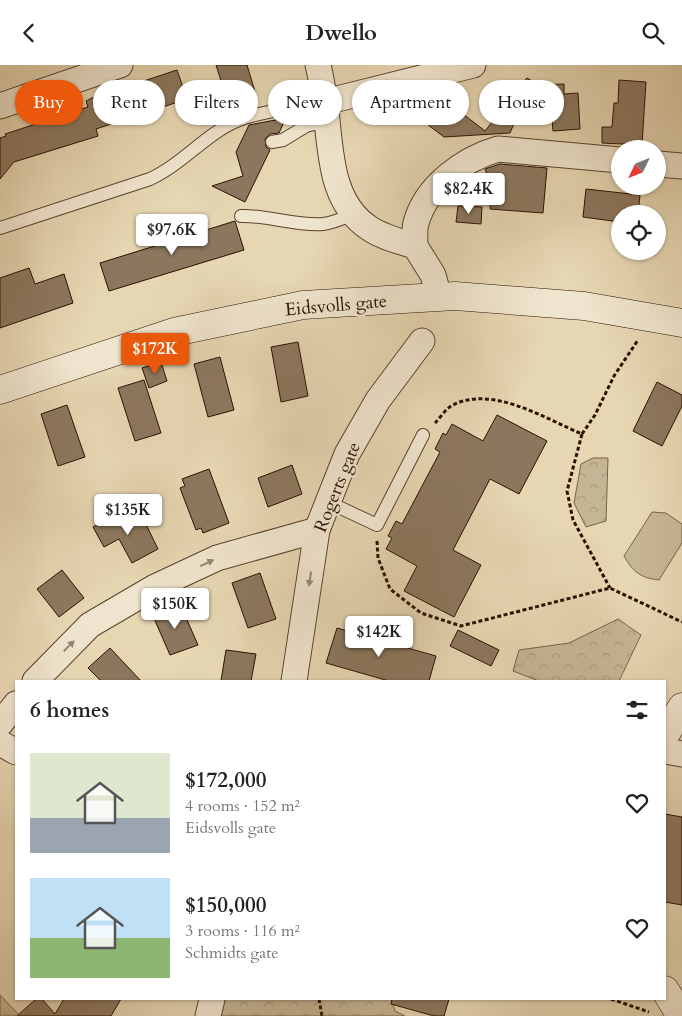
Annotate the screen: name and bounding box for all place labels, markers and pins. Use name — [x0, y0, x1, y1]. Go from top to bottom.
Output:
pin: $82.4K — [428, 173, 510, 215]
pin: $97.6K — [131, 213, 213, 256]
pin: $172K — [120, 333, 190, 375]
pin: $135K — [93, 493, 163, 536]
pin: $150K — [140, 587, 210, 630]
pin: $142K — [344, 615, 414, 658]

